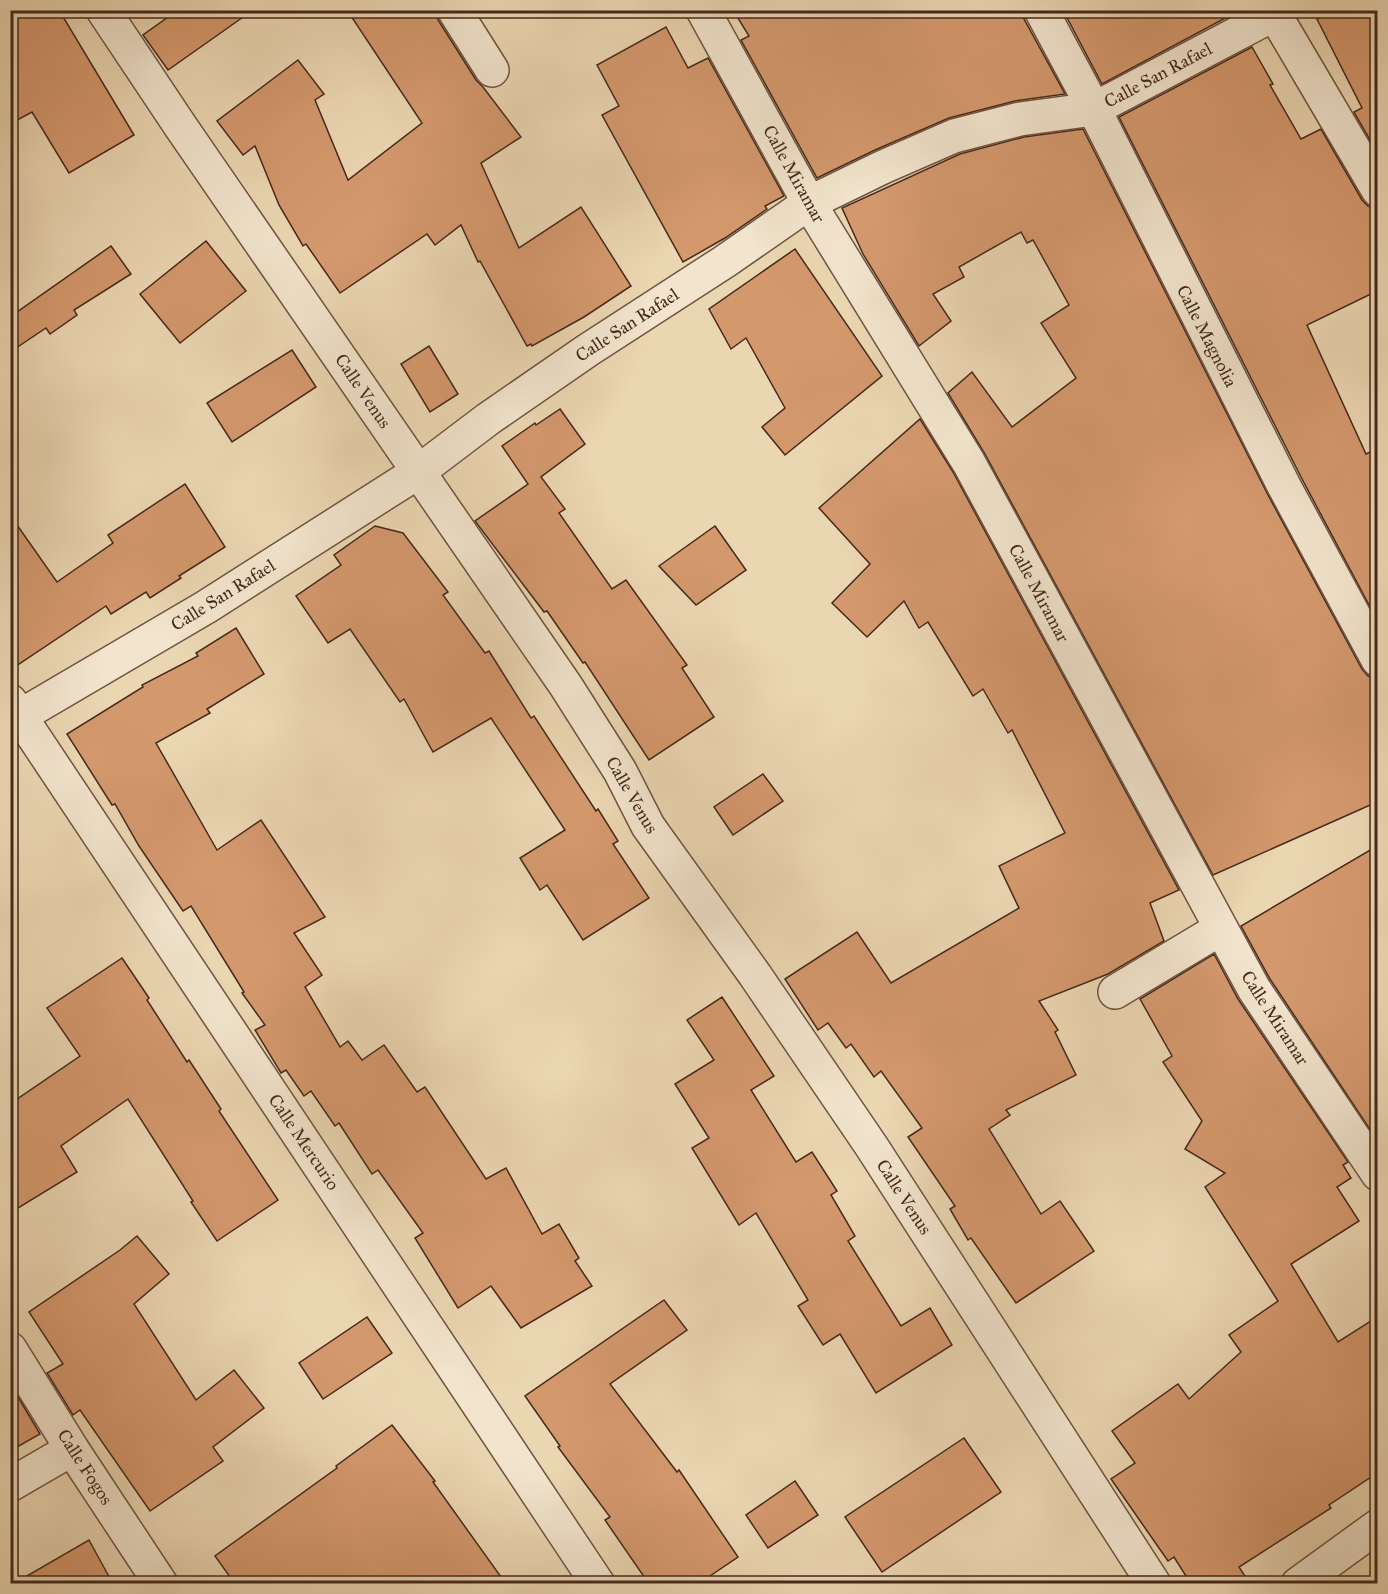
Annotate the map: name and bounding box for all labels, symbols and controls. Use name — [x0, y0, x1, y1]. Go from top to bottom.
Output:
street label: Calle San Rafael — [1100, 37, 1216, 113]
street label: Calle Miramar — [758, 121, 830, 227]
street label: Calle Magnolia — [1171, 281, 1242, 392]
street label: Calle San Rafael — [571, 283, 683, 367]
street label: Calle Venus — [330, 349, 396, 433]
street label: Calle Miramar — [1004, 540, 1074, 646]
street label: Calle San Rafael — [167, 554, 279, 636]
street label: Calle Venus — [601, 752, 663, 838]
street label: Calle Miramar — [1236, 967, 1314, 1070]
street label: Calle Mercurio — [264, 1090, 344, 1194]
street label: Calle Venus — [871, 1155, 937, 1239]
street label: Calle Fogos — [52, 1425, 118, 1509]

